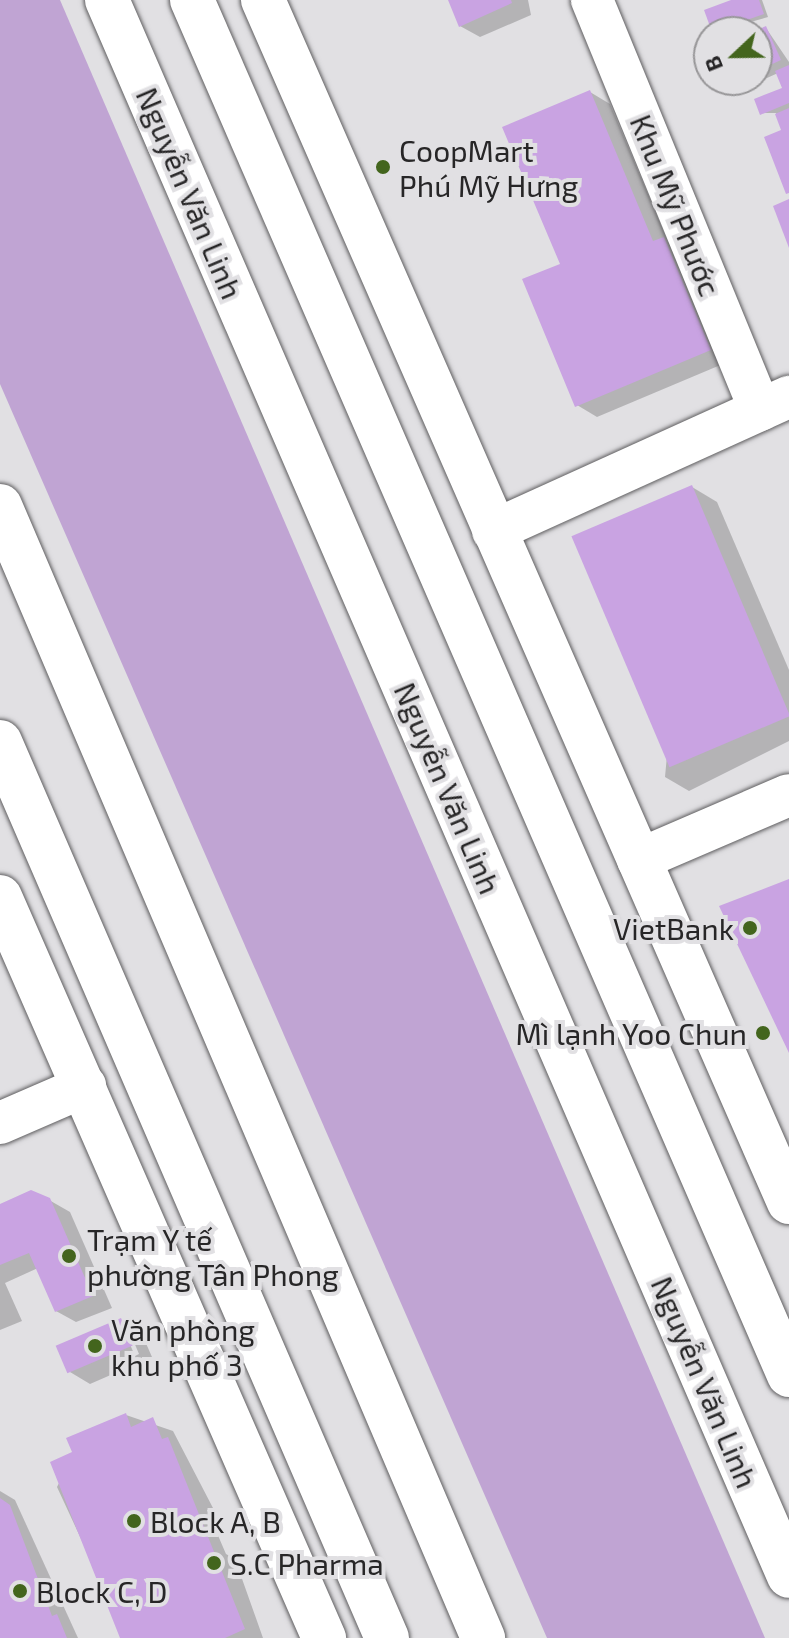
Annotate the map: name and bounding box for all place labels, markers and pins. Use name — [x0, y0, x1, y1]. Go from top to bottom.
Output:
place label: CoopMart Phú Mỹ Hưng — [399, 132, 579, 202]
marker: CoopMart Phú Mỹ Hưng — [374, 158, 392, 176]
place label: VietBank — [613, 910, 734, 946]
marker: VietBank — [741, 919, 759, 937]
place label: Mì lạnh Yoo Chun — [515, 1015, 747, 1051]
marker: Mì lạnh Yoo Chun — [754, 1024, 772, 1042]
place label: Trạm Y tế phường Tân Phong — [87, 1221, 340, 1292]
marker: Trạm Y tế phường Tân Phong — [58, 1245, 80, 1267]
place label: Văn phòng khu phố 3 — [111, 1311, 255, 1382]
marker: Văn phòng khu phố 3 — [86, 1337, 104, 1355]
place label: Block A, B — [150, 1503, 282, 1539]
marker: Block A, B — [125, 1512, 143, 1530]
place label: S.C Pharma — [230, 1545, 384, 1581]
marker: S.C Pharma — [205, 1554, 223, 1572]
place label: Block C, D — [36, 1573, 168, 1609]
marker: Block C, D — [11, 1582, 29, 1600]

